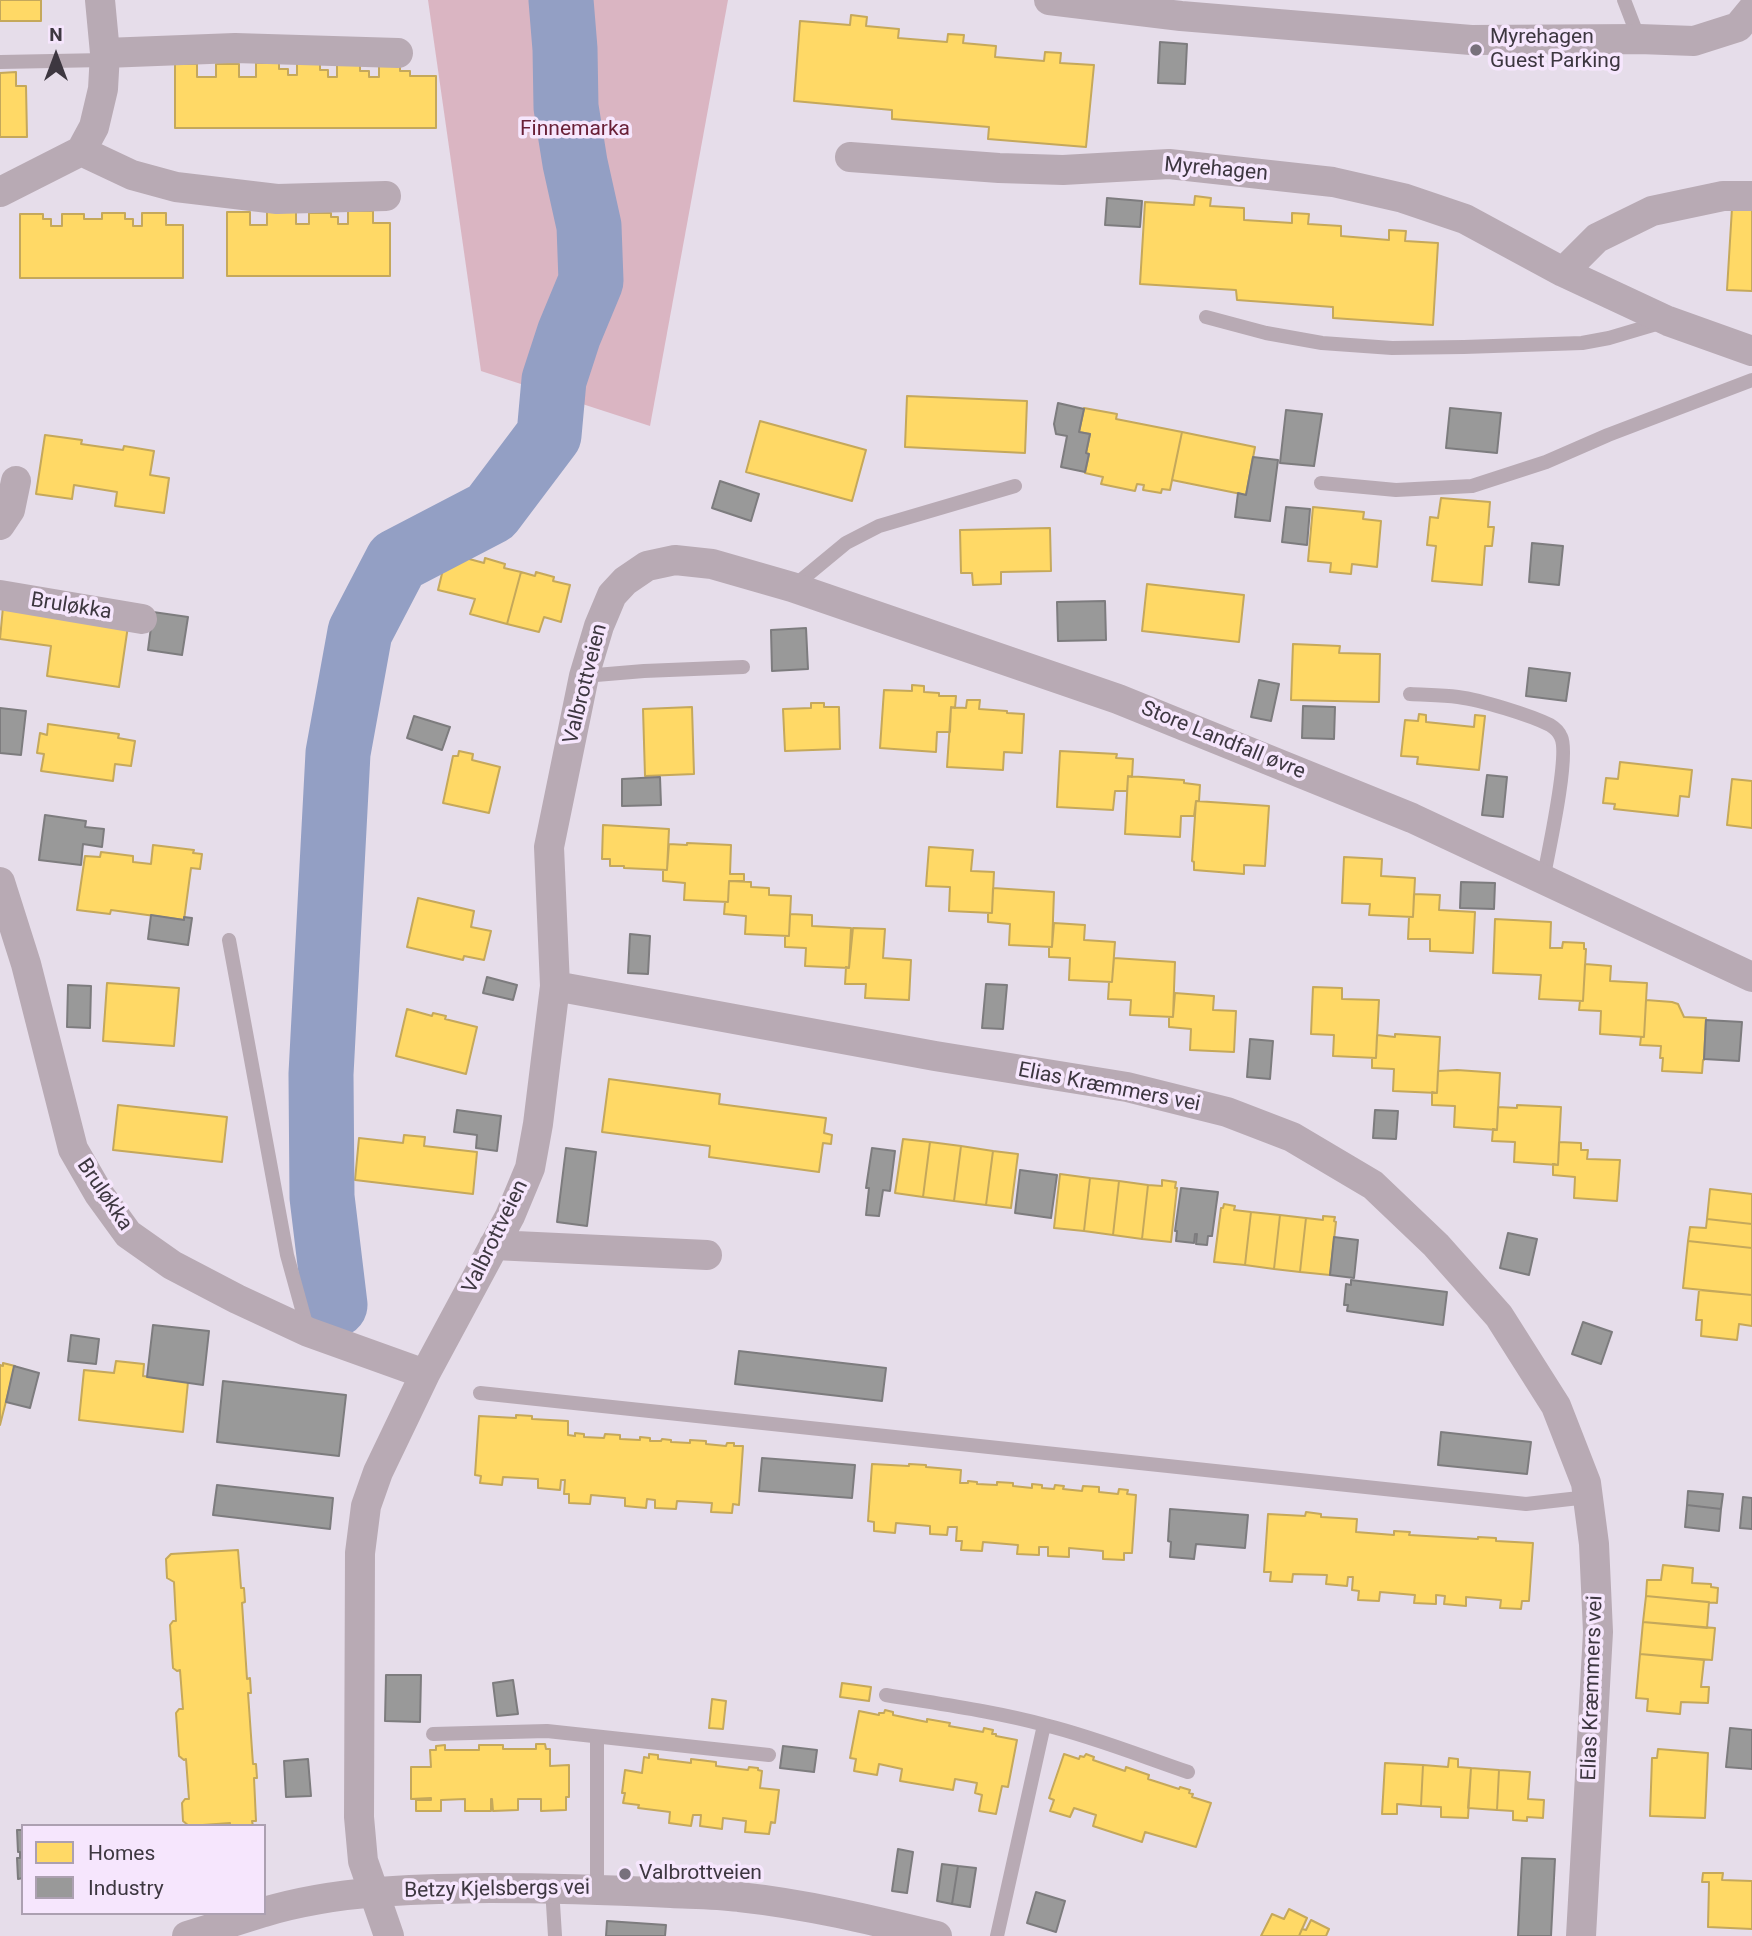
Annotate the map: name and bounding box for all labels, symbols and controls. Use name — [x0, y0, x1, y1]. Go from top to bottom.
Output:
north arrow — [21, 21, 91, 91]
text: N — [49, 23, 63, 46]
place label: Myrehagen Guest Parking — [1490, 25, 1621, 75]
marker: Myrehagen Guest Parking — [1468, 42, 1484, 58]
park label: Finnemarka — [520, 117, 630, 143]
street label: Myrehagen — [1163, 153, 1269, 187]
street label: Bruløkka — [29, 588, 113, 626]
street label: Valbrottveien — [559, 621, 613, 747]
street label: Store Landfall øvre — [1137, 697, 1309, 785]
street label: Elias Kræmmers vei — [1016, 1058, 1202, 1118]
street label: Bruløkka — [71, 1154, 137, 1236]
street label: Valbrottveien — [458, 1176, 534, 1298]
street label: Elias Kræmmers vei — [1577, 1595, 1609, 1781]
legend — [21, 1824, 266, 1915]
text: Homes — [88, 1841, 155, 1865]
place label: Valbrottveien — [639, 1861, 762, 1887]
marker: Valbrottveien — [617, 1866, 633, 1882]
text: Industry — [88, 1876, 164, 1900]
street label: Betzy Kjelsbergs vei — [404, 1876, 590, 1904]

